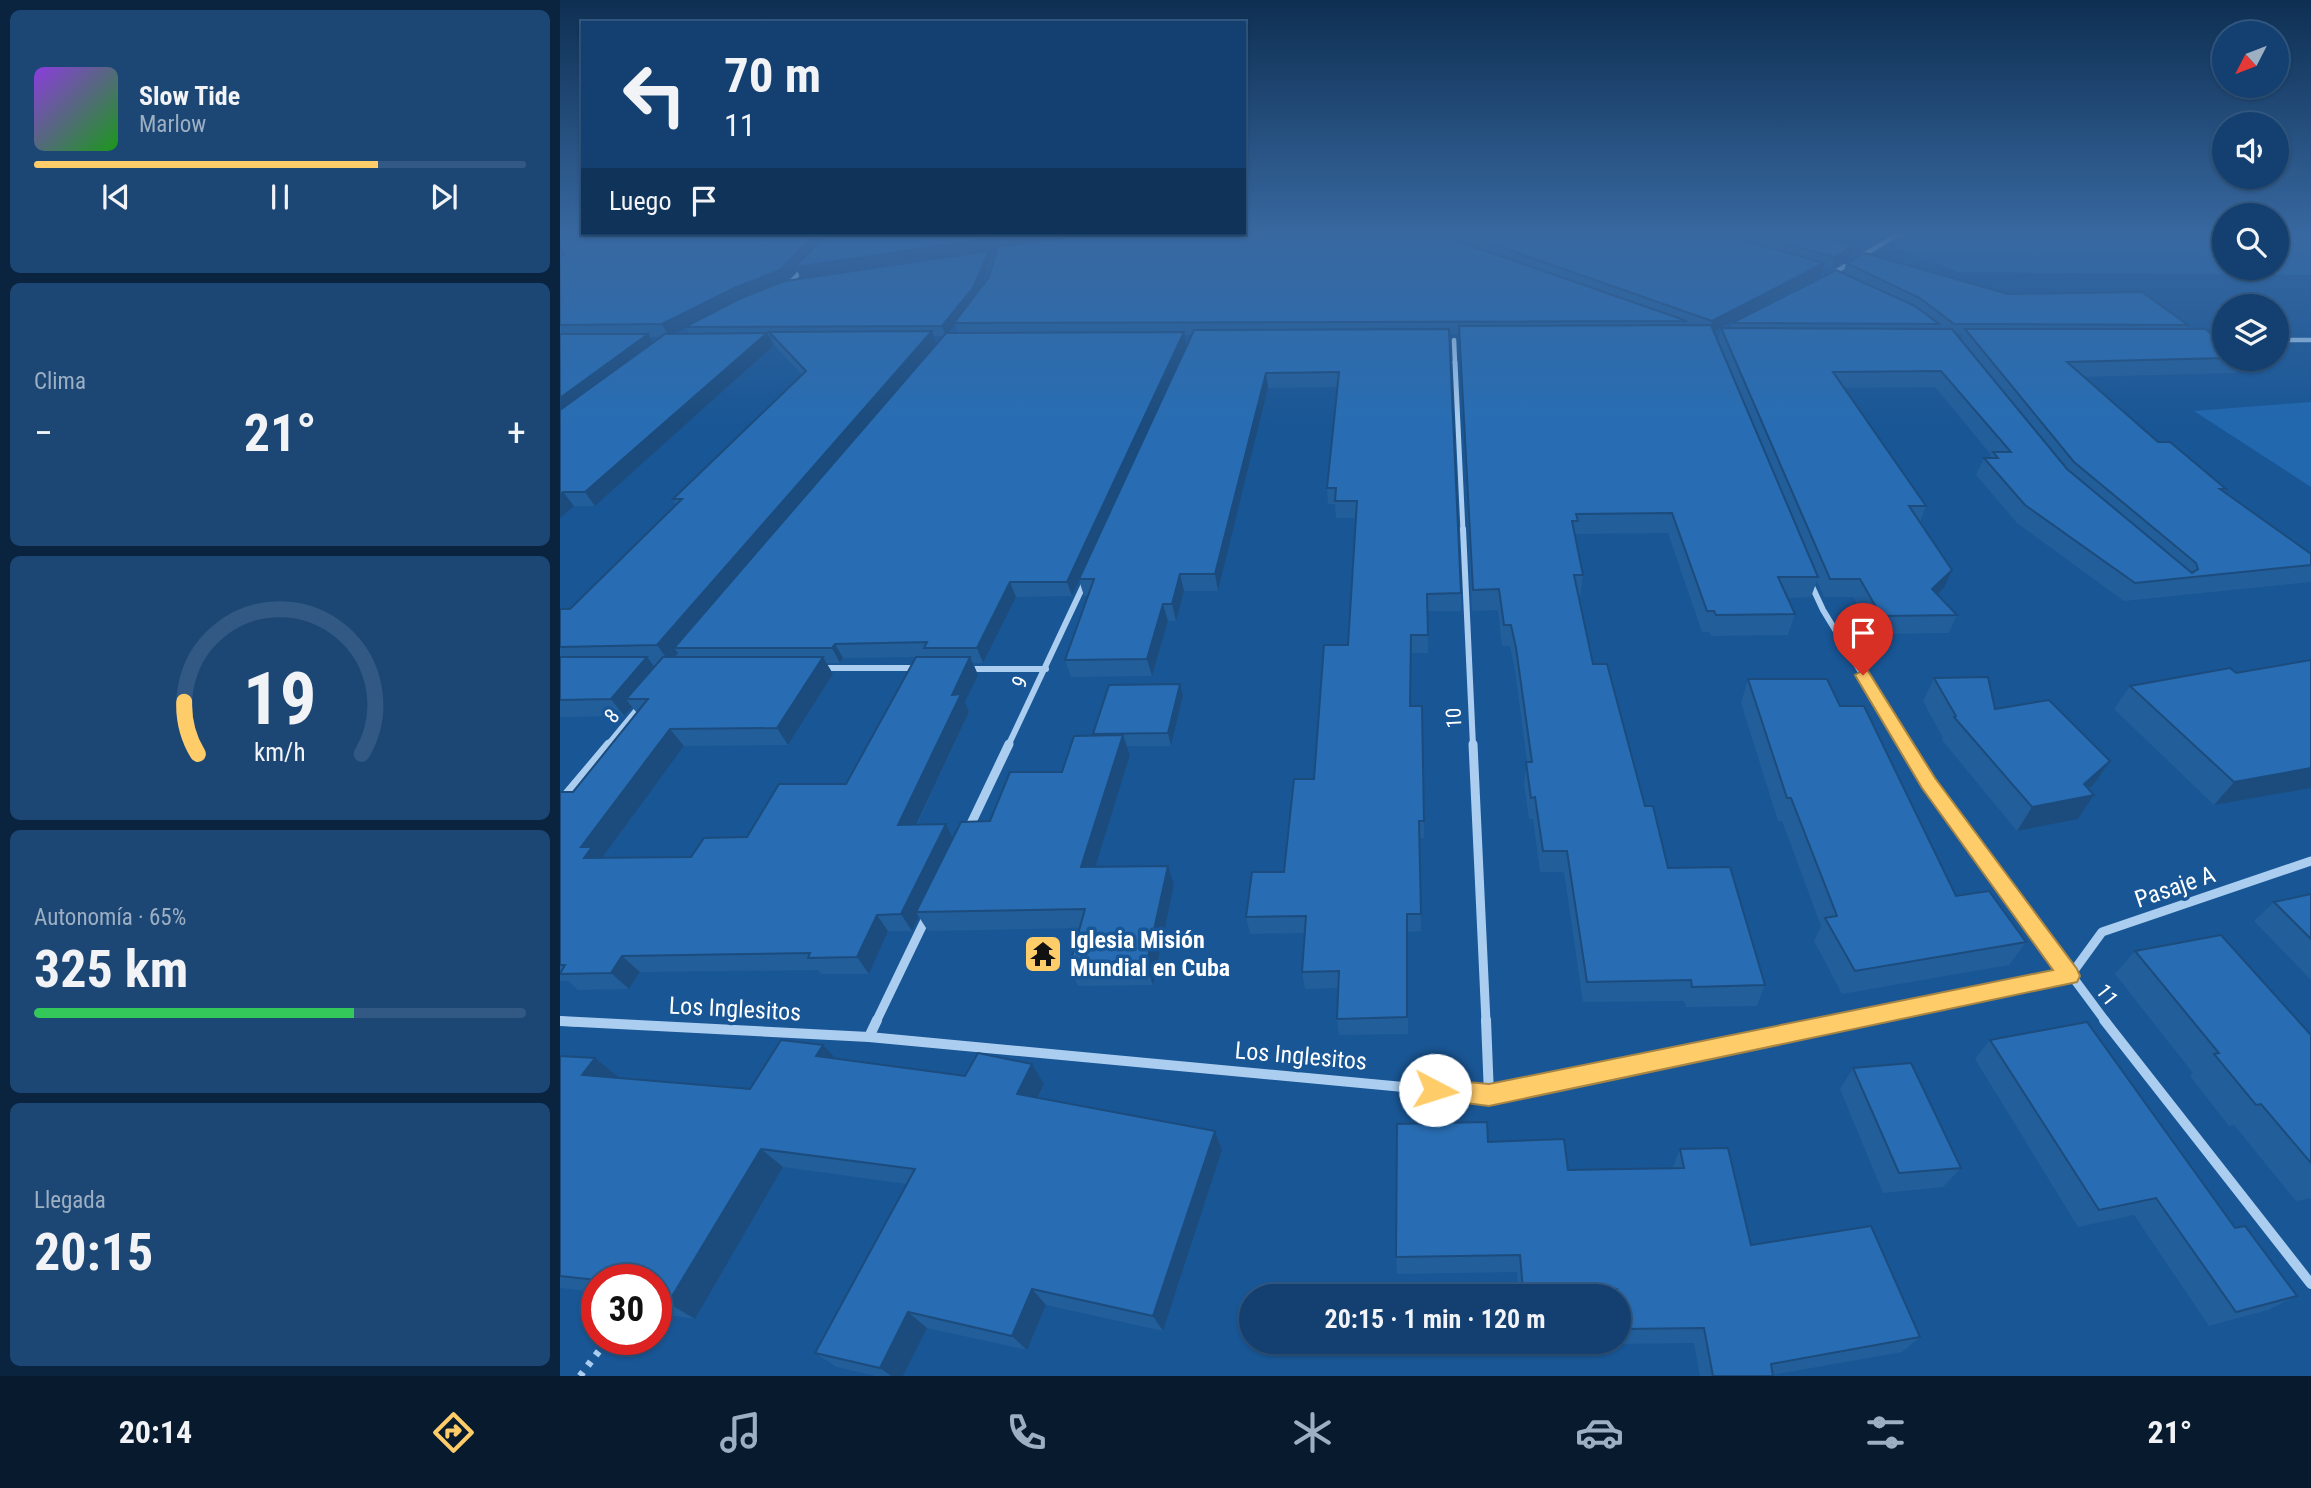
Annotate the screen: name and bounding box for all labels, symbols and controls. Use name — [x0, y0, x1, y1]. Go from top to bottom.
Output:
north arrow — [2212, 21, 2289, 98]
map controls — [2212, 21, 2289, 371]
text: 70 m — [724, 47, 821, 104]
icon: left — [609, 49, 700, 140]
text: Slow Tide — [139, 81, 240, 111]
text: 11 — [724, 106, 756, 144]
text: Marlow — [139, 111, 206, 138]
button: sound — [2212, 112, 2289, 189]
icon: previous — [97, 178, 135, 216]
icon: pause — [261, 178, 299, 216]
icon: next — [425, 178, 463, 216]
icon: arrive — [685, 182, 723, 220]
text: Luego — [609, 186, 671, 216]
button: search — [2212, 203, 2289, 280]
button: layers — [2212, 294, 2289, 371]
text: Clima — [34, 368, 86, 395]
text: 21° — [244, 403, 316, 464]
text: − — [34, 411, 53, 455]
text: + — [507, 411, 526, 455]
pin — [1833, 603, 1893, 675]
icon: arrive — [1844, 614, 1882, 652]
text: 19 — [243, 656, 317, 742]
street label: 9 — [1007, 672, 1033, 692]
street label: 8 — [599, 704, 625, 728]
street label: 10 — [1441, 707, 1467, 729]
text: km/h — [254, 738, 306, 767]
street label: Pasaje A — [2131, 860, 2219, 914]
text: Autonomía · 65% — [34, 904, 186, 931]
place label: Iglesia Misión Mundial en Cuba — [1070, 926, 1230, 982]
temple icon: Iglesia Misión Mundial en Cuba — [1022, 933, 1064, 975]
text: 325 km — [34, 939, 188, 1000]
street label: 11 — [2091, 979, 2123, 1011]
street label: Los Inglesitos — [668, 992, 802, 1026]
street label: Los Inglesitos — [1234, 1036, 1368, 1076]
position arrow — [1398, 1053, 1472, 1127]
text: Llegada — [34, 1187, 106, 1214]
text: 20:15 — [34, 1222, 153, 1283]
speed limit sign: 30 — [581, 1264, 672, 1355]
text: 20:15 · 1 min · 120 m — [1325, 1304, 1545, 1334]
icon: directions — [429, 1408, 478, 1457]
icon: music — [716, 1408, 765, 1457]
icon: phone — [1002, 1408, 1051, 1457]
icon: climate — [1288, 1408, 1337, 1457]
icon: car — [1575, 1408, 1624, 1457]
icon: filters — [1861, 1408, 1910, 1457]
text: 20:14 — [119, 1413, 192, 1451]
text: 21° — [2148, 1413, 2192, 1451]

